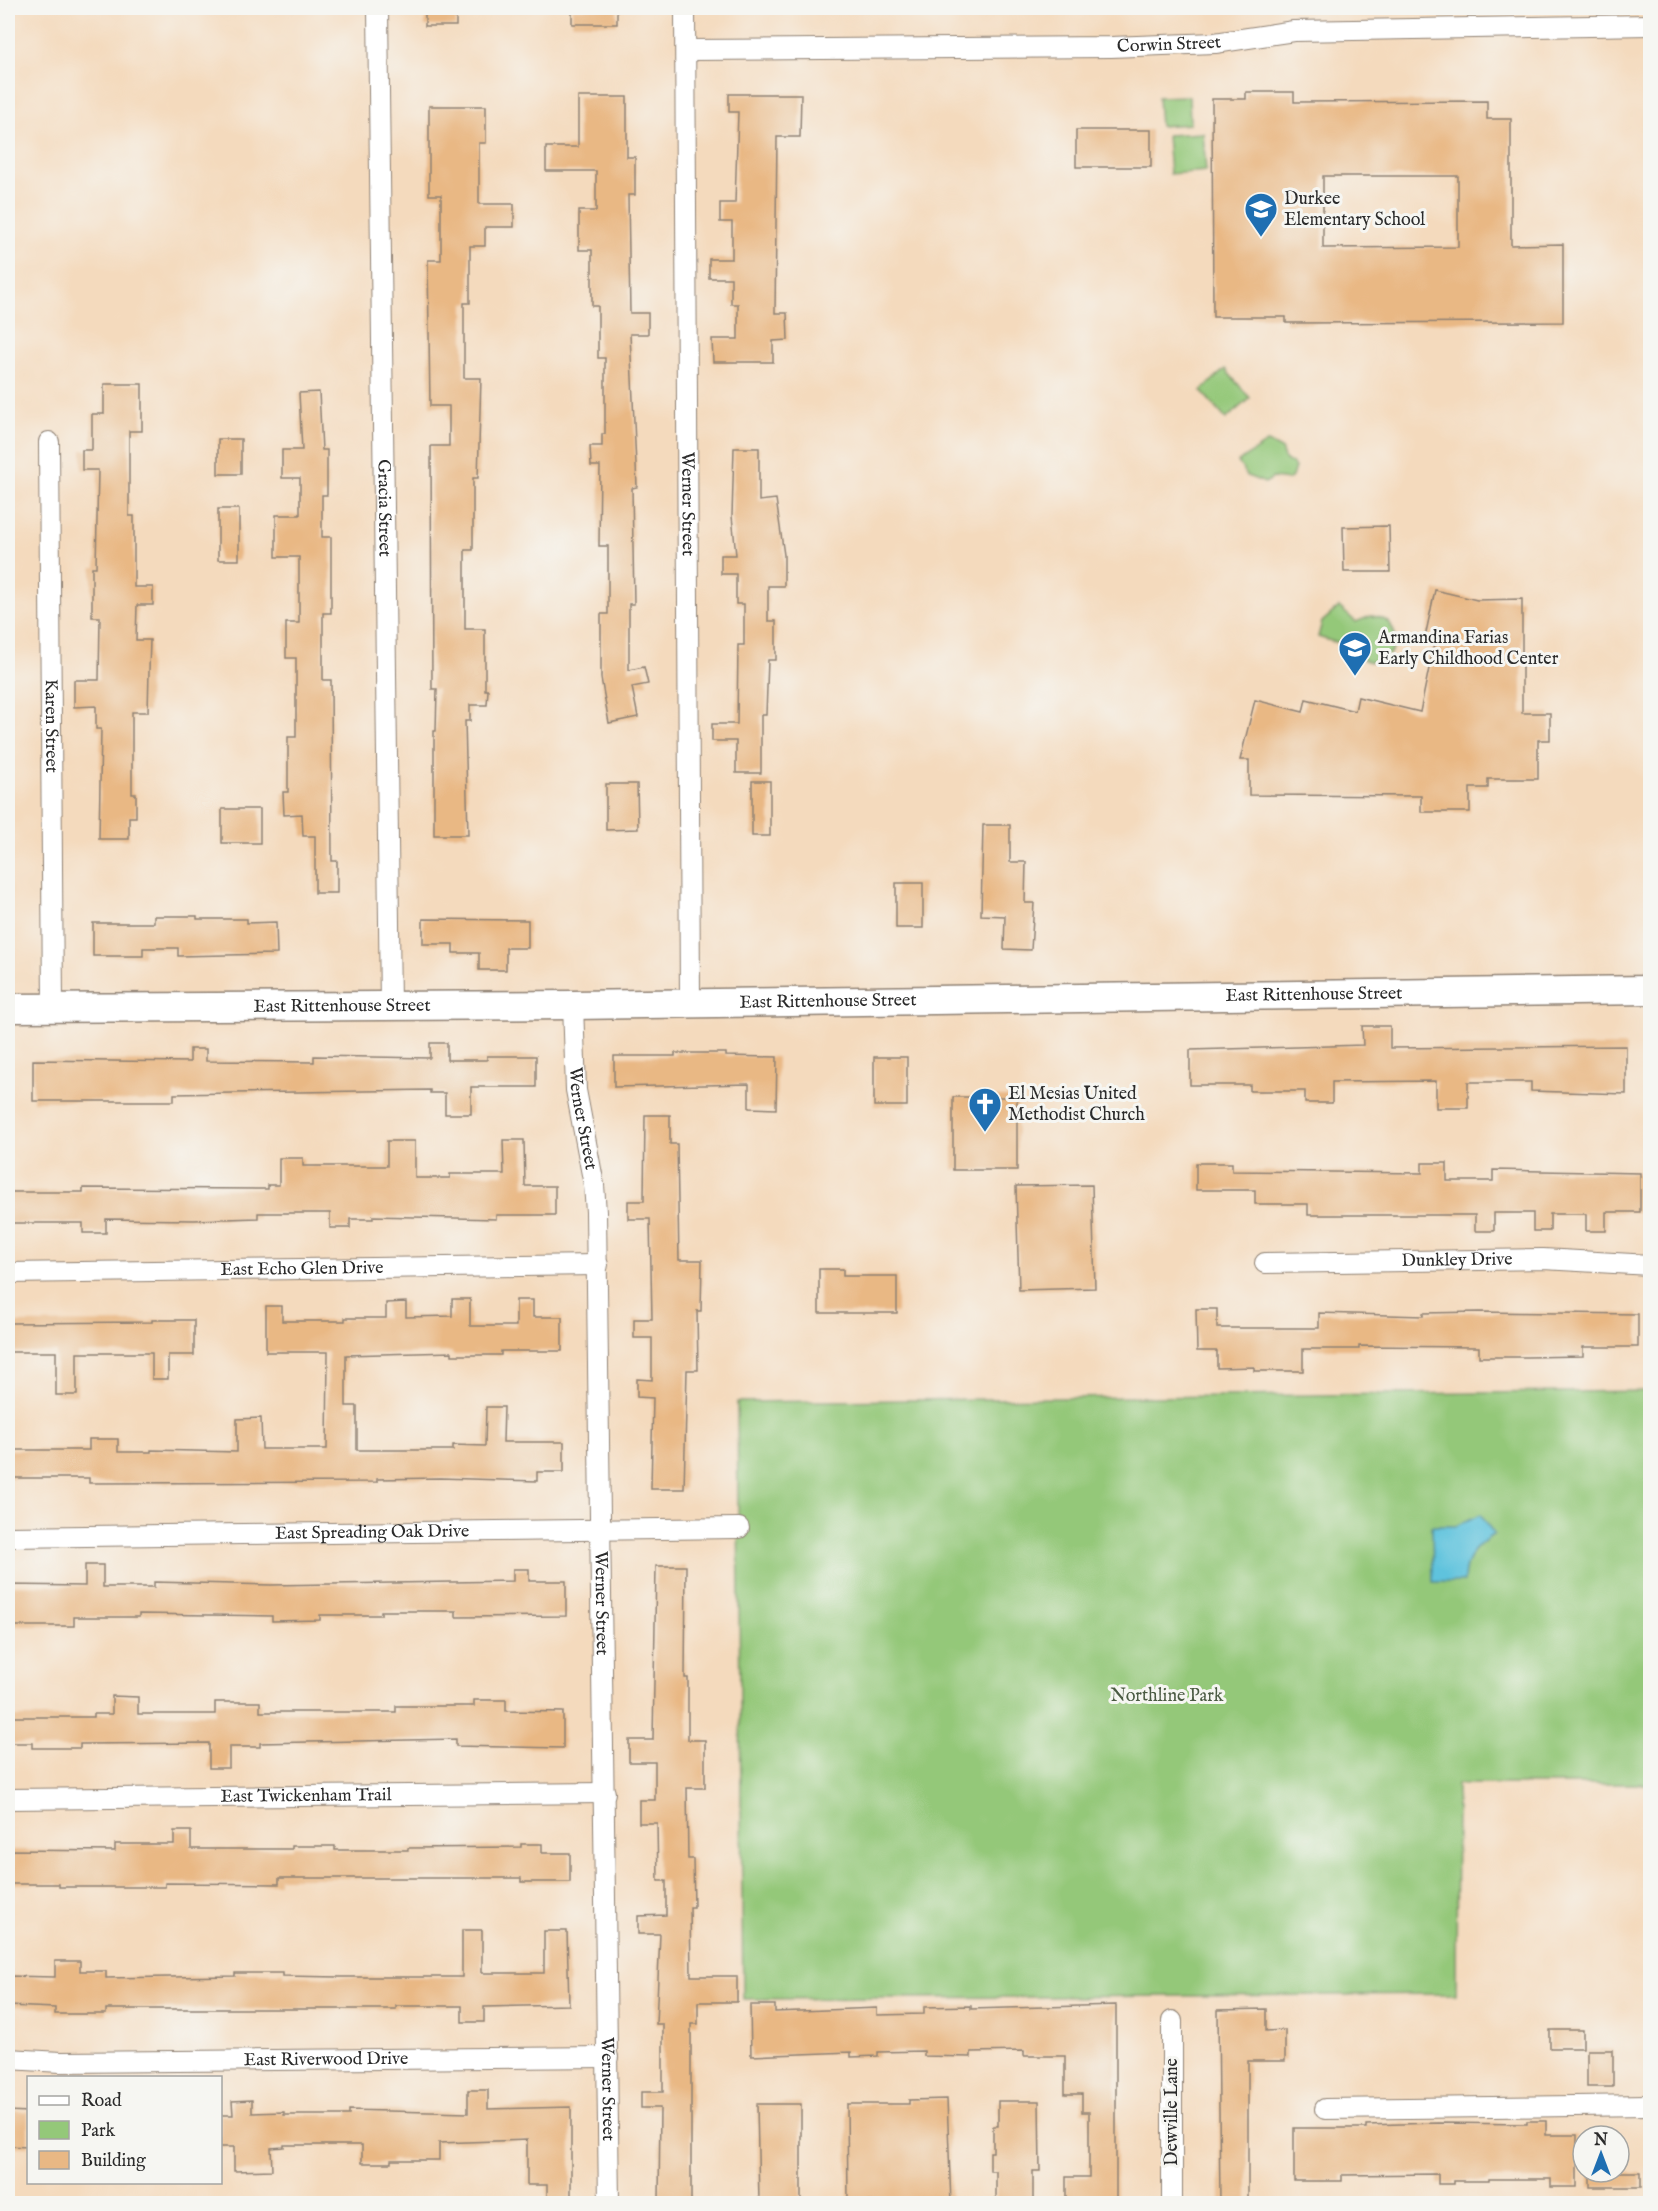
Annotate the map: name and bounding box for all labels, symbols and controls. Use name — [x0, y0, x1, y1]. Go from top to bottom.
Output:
street label: Corwin Street — [1116, 31, 1223, 58]
place label: Durkee Elementary School — [1284, 188, 1425, 232]
school or university icon: Durkee Elementary School — [1243, 191, 1279, 238]
street label: Werner Street — [676, 452, 699, 556]
street label: Gracia Street — [372, 459, 396, 557]
place label: Armandina Farias Early Childhood Center — [1377, 627, 1559, 671]
school or university icon: Armandina Farias Early Childhood Center — [1337, 630, 1373, 677]
street label: Karen Street — [39, 679, 63, 773]
street label: East Rittenhouse Street — [1225, 982, 1403, 1007]
street label: East Rittenhouse Street — [739, 989, 917, 1014]
street label: East Rittenhouse Street — [253, 994, 431, 1018]
street label: Werner Street — [564, 1066, 602, 1172]
place label: El Mesias United Methodist Church — [1008, 1083, 1145, 1127]
church icon: El Mesias United Methodist Church — [967, 1086, 1003, 1133]
street label: Dunkley Drive — [1401, 1248, 1513, 1273]
street label: East Echo Glen Drive — [220, 1256, 384, 1282]
street label: East Spreading Oak Drive — [275, 1520, 469, 1545]
street label: Werner Street — [589, 1551, 613, 1655]
park label: Northline Park — [1111, 1685, 1224, 1708]
street label: East Twickenham Trail — [220, 1784, 392, 1808]
street label: Werner Street — [595, 2037, 620, 2141]
street label: East Riverwood Drive — [244, 2047, 408, 2072]
street label: Dewville Lane — [1161, 2058, 1184, 2166]
legend — [27, 2076, 222, 2184]
text: Road — [81, 2090, 122, 2113]
text: Park — [81, 2120, 116, 2143]
north arrow — [1571, 2124, 1631, 2184]
text: N — [1593, 2131, 1608, 2151]
text: Building — [81, 2150, 146, 2173]

